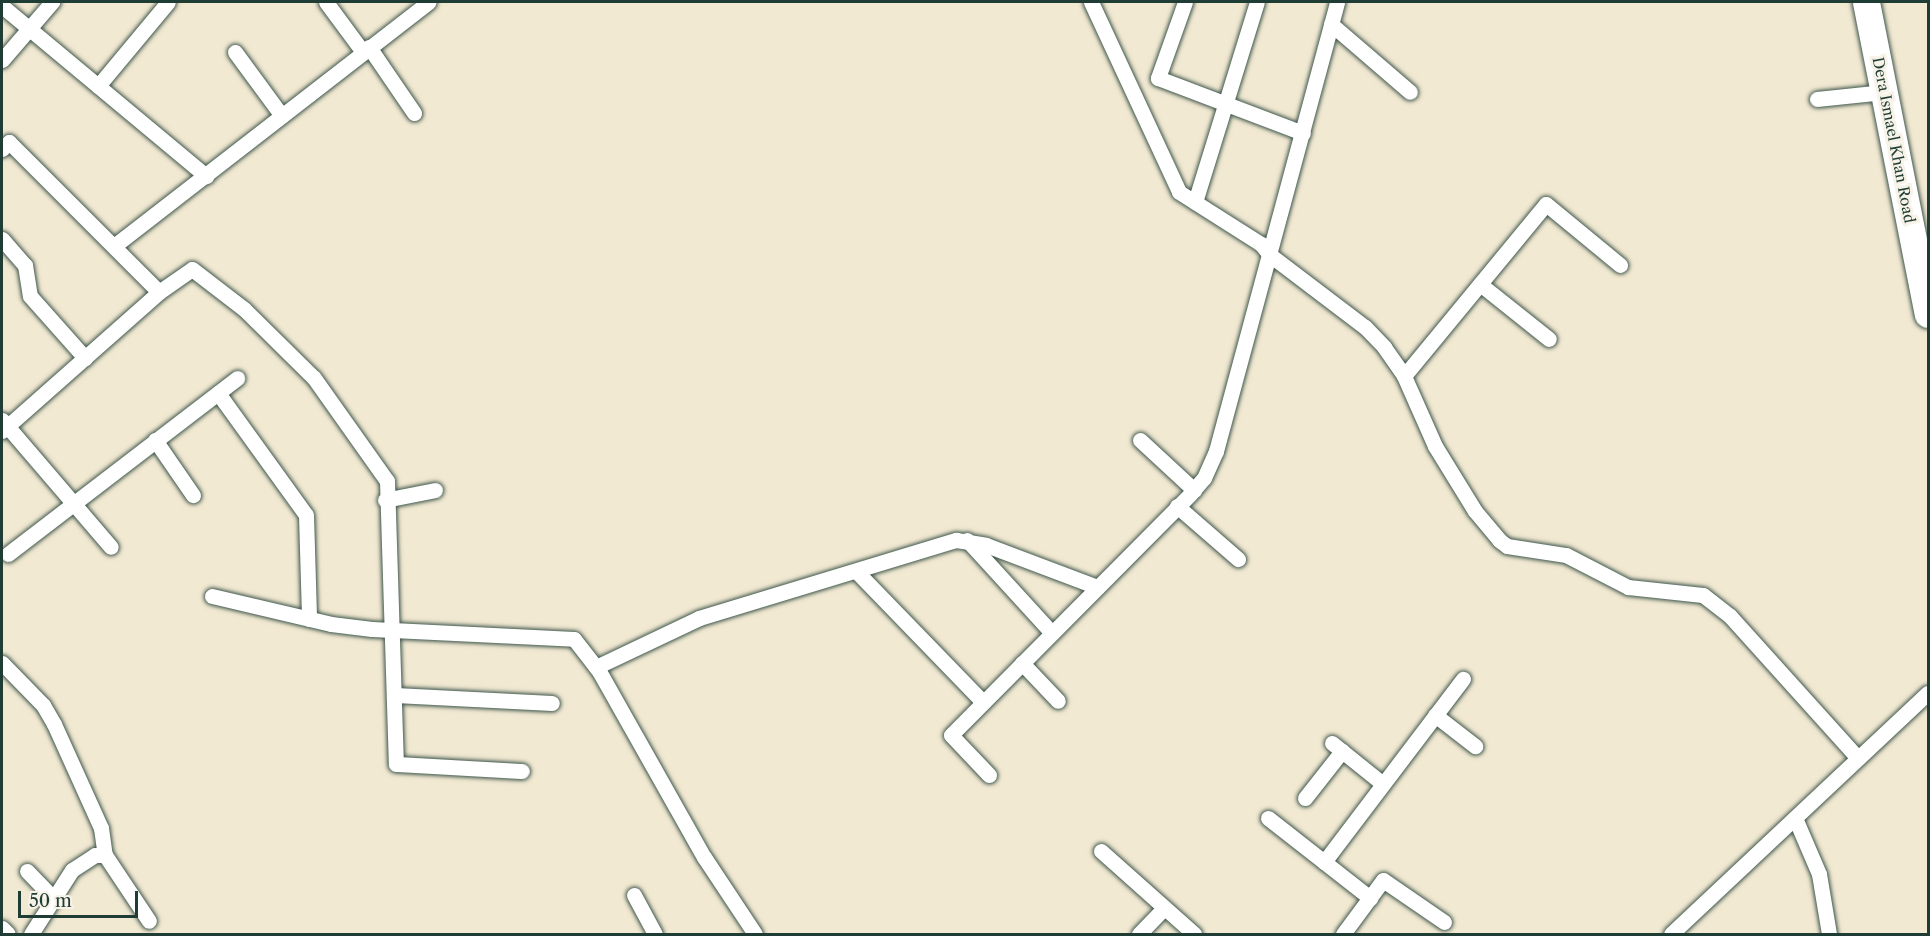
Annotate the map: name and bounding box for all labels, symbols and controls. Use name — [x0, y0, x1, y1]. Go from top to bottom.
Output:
street label: Dera Ismael Khan Road — [1869, 55, 1919, 225]
scale bar — [21, 879, 141, 917]
text: 50 m — [29, 890, 72, 912]

